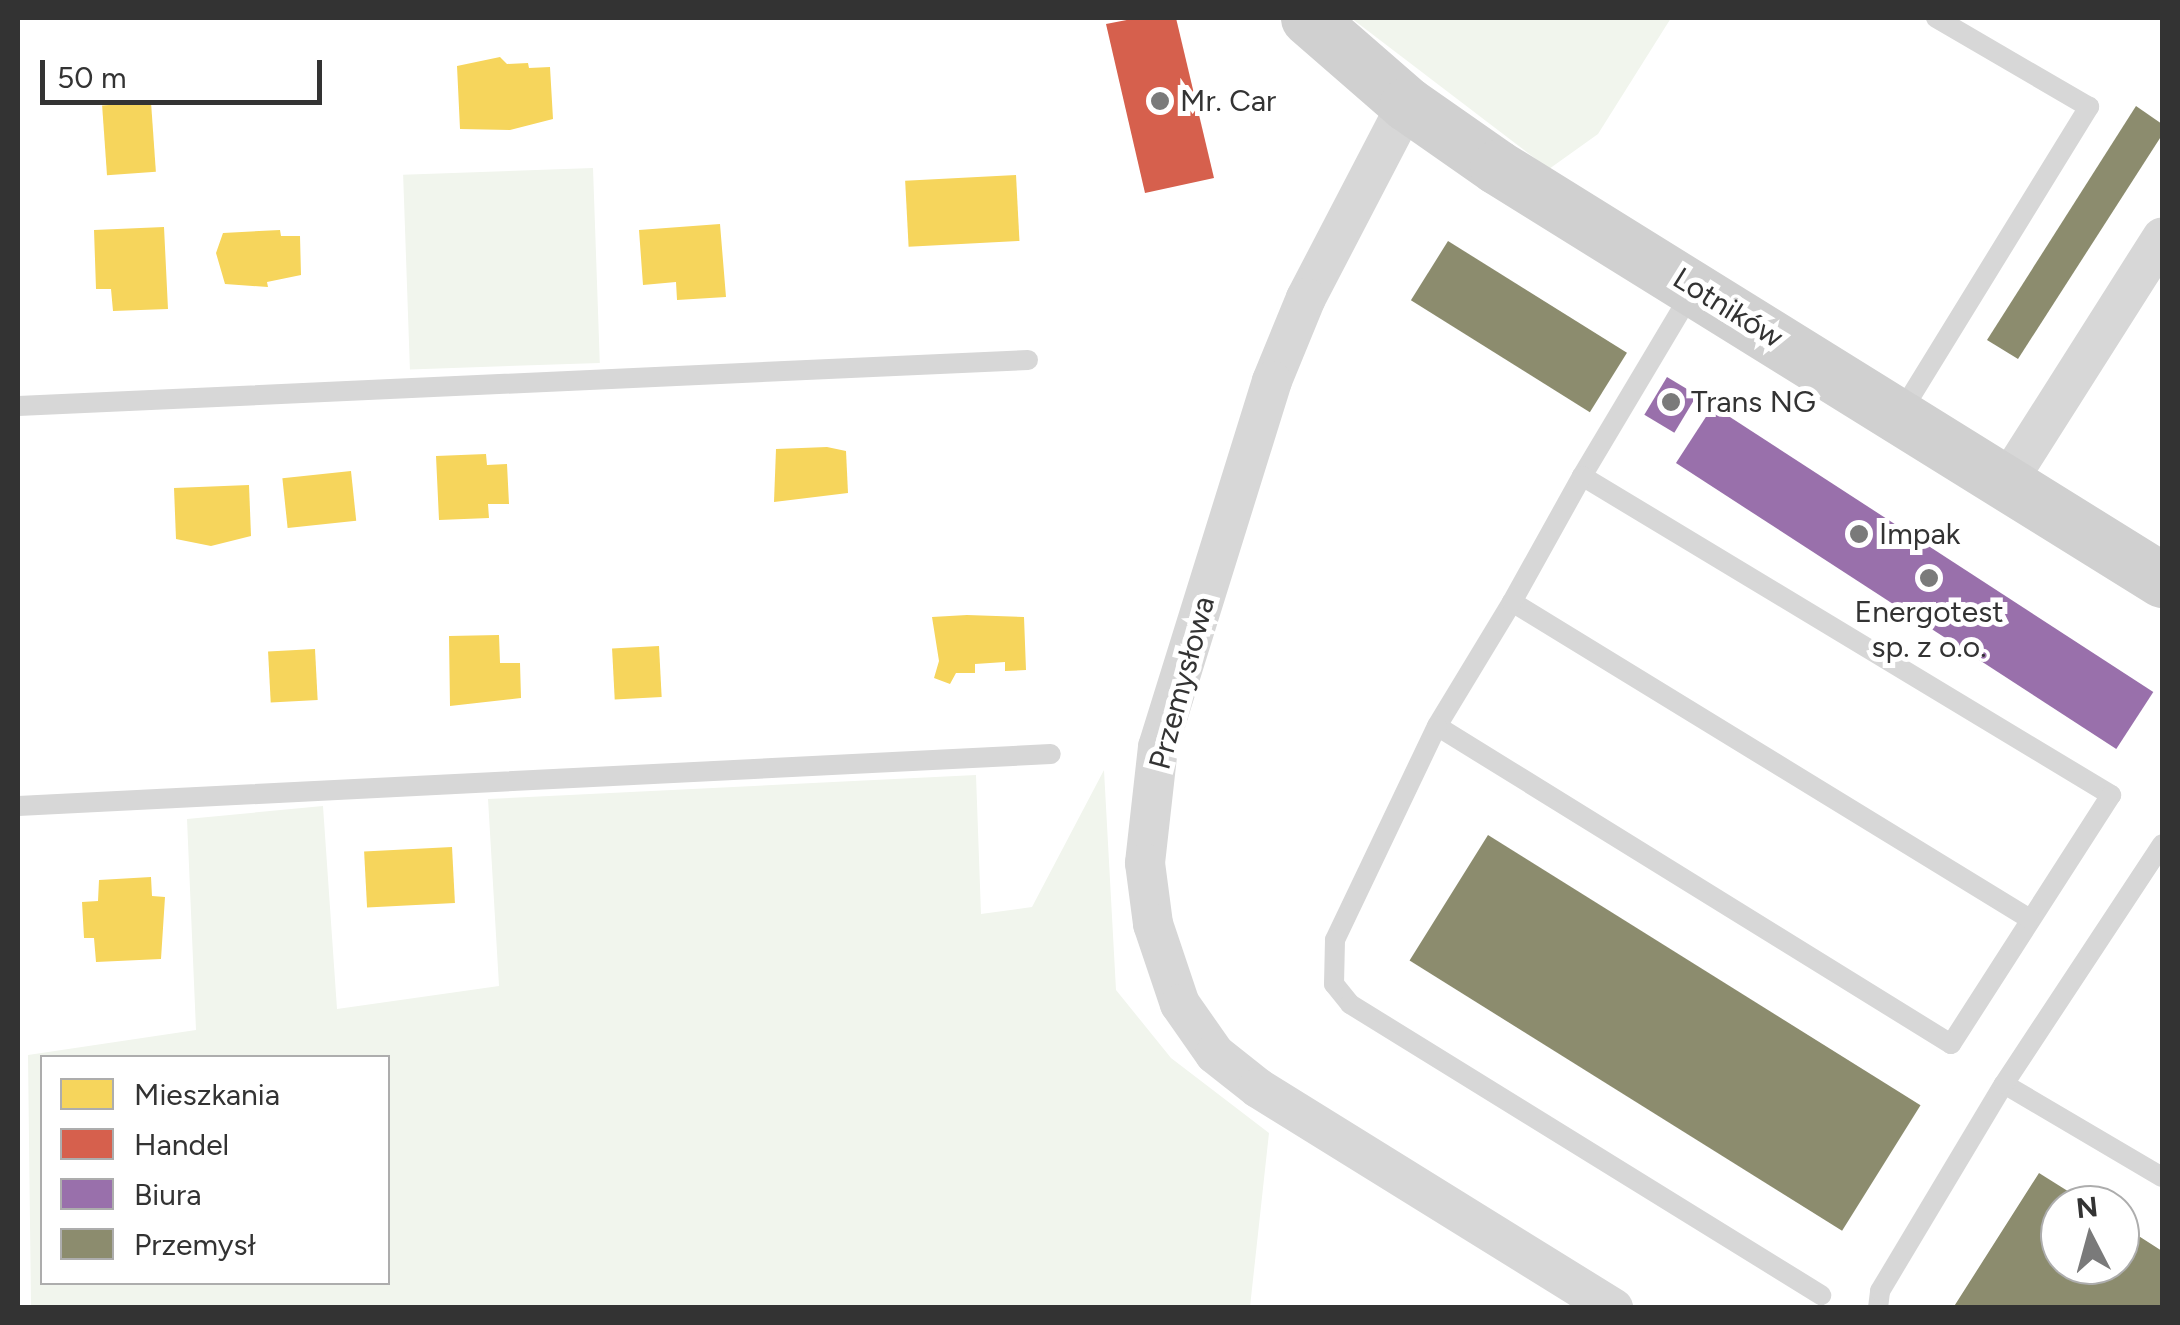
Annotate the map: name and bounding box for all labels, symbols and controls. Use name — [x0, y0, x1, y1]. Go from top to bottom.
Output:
scale bar — [45, 40, 328, 102]
text: 50 m — [57, 59, 126, 96]
place label: Mr. Car — [1180, 83, 1276, 119]
marker: Mr. Car — [1149, 90, 1171, 112]
street label: Lotników — [1666, 260, 1790, 356]
place label: Trans NG — [1691, 384, 1816, 420]
marker: Trans NG — [1660, 391, 1682, 413]
place label: Impak — [1879, 516, 1960, 552]
marker: Impak — [1848, 523, 1870, 545]
marker: Energotest sp. z o.o. — [1918, 567, 1940, 589]
street label: Przemysłowa — [1142, 593, 1222, 773]
place label: Energotest sp. z o.o. — [1855, 594, 2003, 664]
legend — [40, 1055, 390, 1285]
text: Mieszkania — [134, 1076, 280, 1113]
text: Handel — [134, 1126, 229, 1163]
text: Biura — [134, 1176, 201, 1213]
north arrow — [2040, 1185, 2140, 1285]
text: N — [2075, 1189, 2100, 1225]
text: Przemysł — [134, 1226, 256, 1263]

